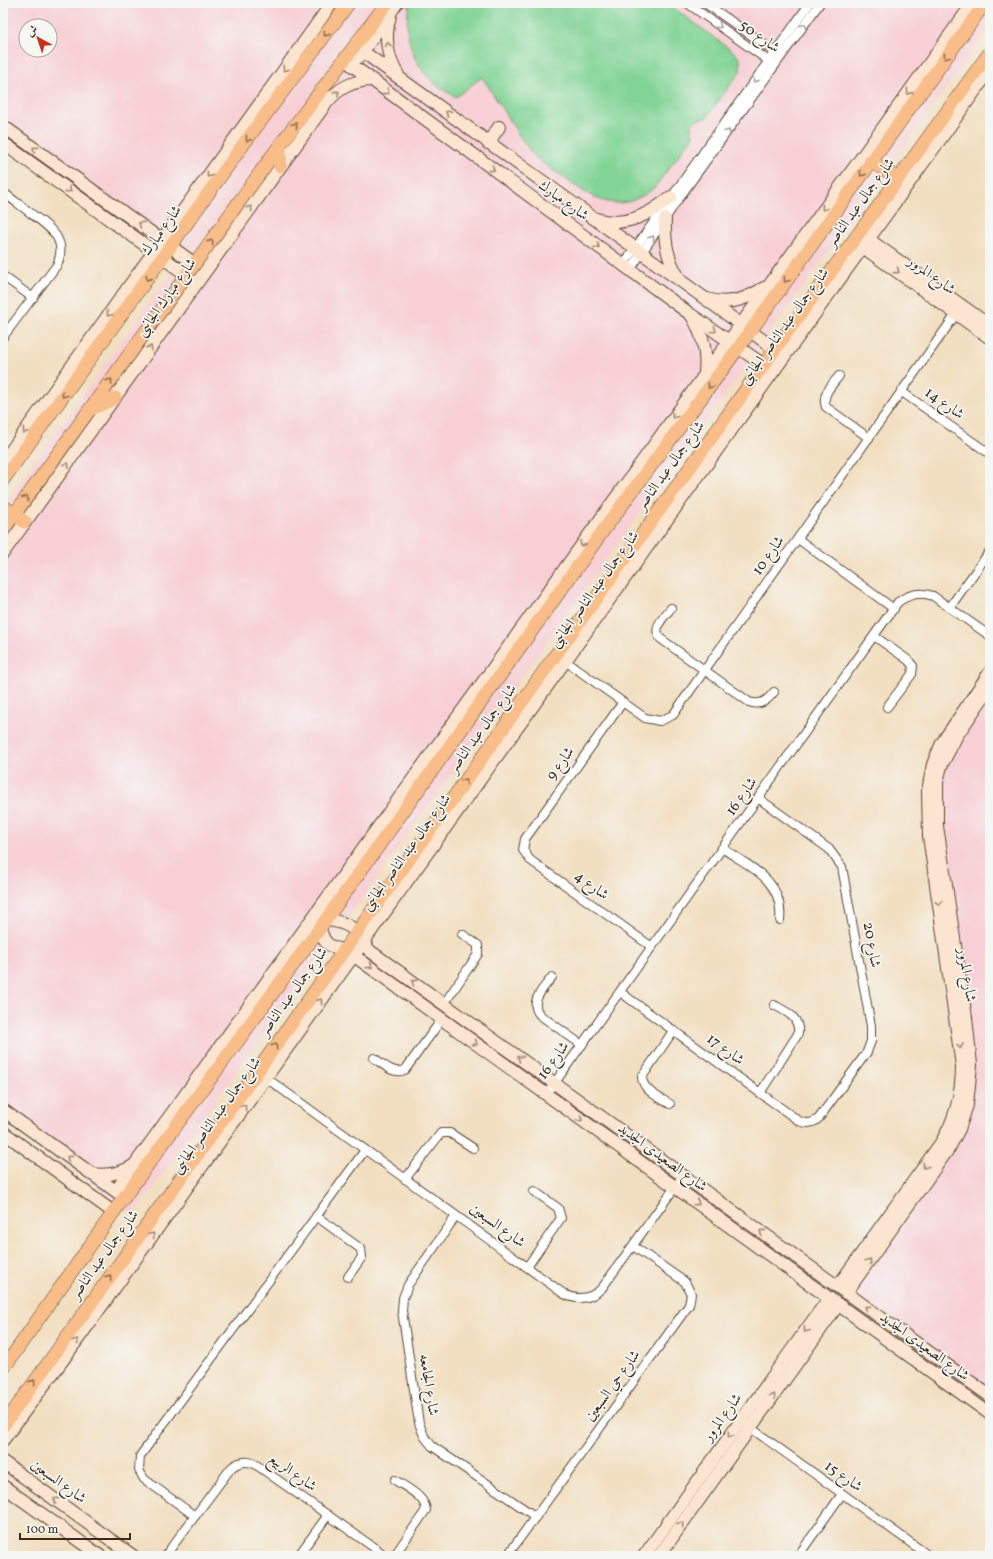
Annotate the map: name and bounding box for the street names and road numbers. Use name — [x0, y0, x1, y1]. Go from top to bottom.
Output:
street label: شارع 50 — [734, 15, 783, 59]
street label: شارع جمال عبد الناصر — [820, 154, 901, 254]
street label: شارع مبارك — [533, 176, 593, 227]
street label: شارع مبارك — [137, 201, 188, 261]
street label: شارع المرور — [900, 250, 959, 301]
street label: شارع مبارك الجانبى — [132, 254, 203, 342]
street label: شارع جمال عبد الناصر الجانبى — [735, 264, 835, 390]
street label: شارع 14 — [919, 383, 968, 426]
street label: شارع جمال عبد الناصر — [630, 417, 711, 517]
street label: شارع جمال عبد الناصر الجانبى — [545, 527, 645, 653]
street label: شارع 10 — [748, 532, 791, 581]
street label: شارع جمال عبد الناصر — [442, 680, 523, 780]
street label: شارع 9 — [542, 743, 581, 786]
street label: شارع 16 — [721, 774, 764, 821]
street label: شارع جمال عبد الناصر الجانبى — [357, 790, 457, 916]
street label: شارع 4 — [569, 866, 613, 906]
street label: شارع 20 — [856, 921, 885, 970]
street label: شارع جمال عبد الناصر — [253, 943, 334, 1043]
street label: شارع المرور — [950, 944, 981, 1004]
street label: شارع 17 — [701, 1029, 748, 1072]
street label: شارع 16 — [533, 1038, 576, 1085]
street label: شارع جمال عبد الناصر الجانبى — [167, 1053, 267, 1179]
street label: شارع الصعيدى الجديد — [612, 1118, 711, 1198]
street label: شارع السبعين — [464, 1199, 529, 1254]
street label: شارع جمال عبد الناصر — [64, 1206, 145, 1306]
street label: شارع الصعيدى الجديد — [874, 1307, 973, 1387]
street label: شارع حي السبعين — [580, 1346, 647, 1426]
street label: شارع الجامعه — [412, 1353, 443, 1418]
street label: شارع المرور — [697, 1390, 748, 1449]
street label: شارع الربيع — [262, 1449, 320, 1499]
street label: شارع السبعين — [25, 1455, 90, 1510]
street label: شارع 15 — [819, 1456, 866, 1498]

